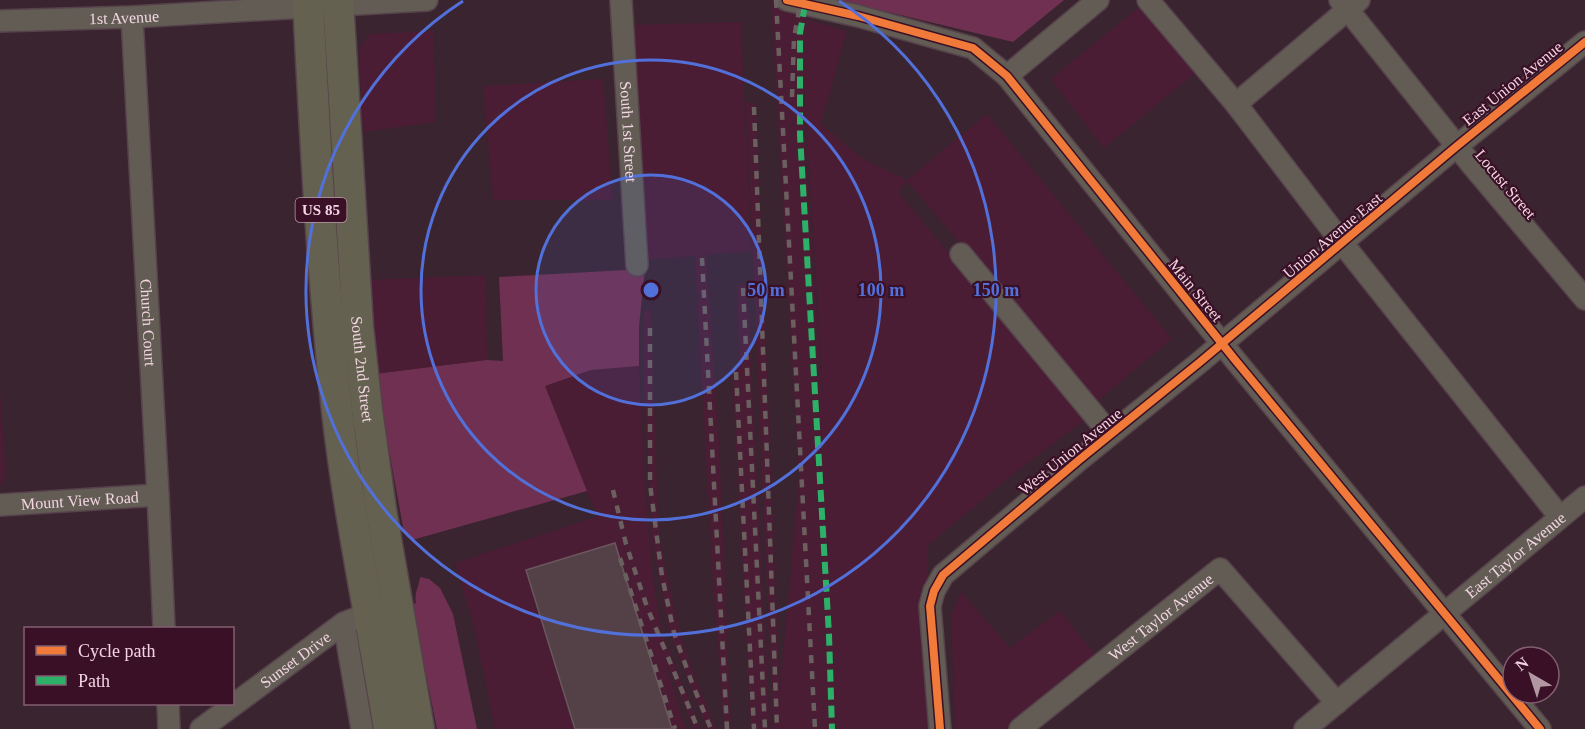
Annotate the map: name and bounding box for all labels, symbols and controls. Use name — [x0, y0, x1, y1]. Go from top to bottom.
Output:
street label: 1st Avenue — [89, 7, 160, 27]
street label: East Union Avenue — [1459, 38, 1566, 129]
street label: South 1st Street — [617, 81, 640, 183]
street label: Locust Street — [1472, 146, 1540, 223]
street label: Union Avenue East — [1280, 189, 1385, 282]
road number: US 85 — [296, 198, 346, 222]
street label: Main Street — [1165, 256, 1226, 325]
street label: Church Court — [137, 278, 159, 367]
centre of rings — [641, 280, 661, 300]
text: 50 m — [747, 280, 785, 300]
text: 100 m — [858, 280, 904, 300]
text: 150 m — [973, 280, 1019, 300]
street label: South 2nd Street — [348, 316, 377, 424]
street label: West Union Avenue — [1016, 405, 1125, 498]
street label: Mount View Road — [20, 488, 139, 513]
street label: East Taylor Avenue — [1462, 509, 1569, 601]
street label: West Taylor Avenue — [1105, 570, 1216, 664]
legend — [24, 627, 234, 705]
street label: Sunset Drive — [257, 628, 334, 691]
text: Cycle path — [78, 641, 155, 661]
north arrow — [1501, 645, 1561, 705]
text: N — [1512, 653, 1532, 674]
text: Path — [78, 671, 110, 691]

